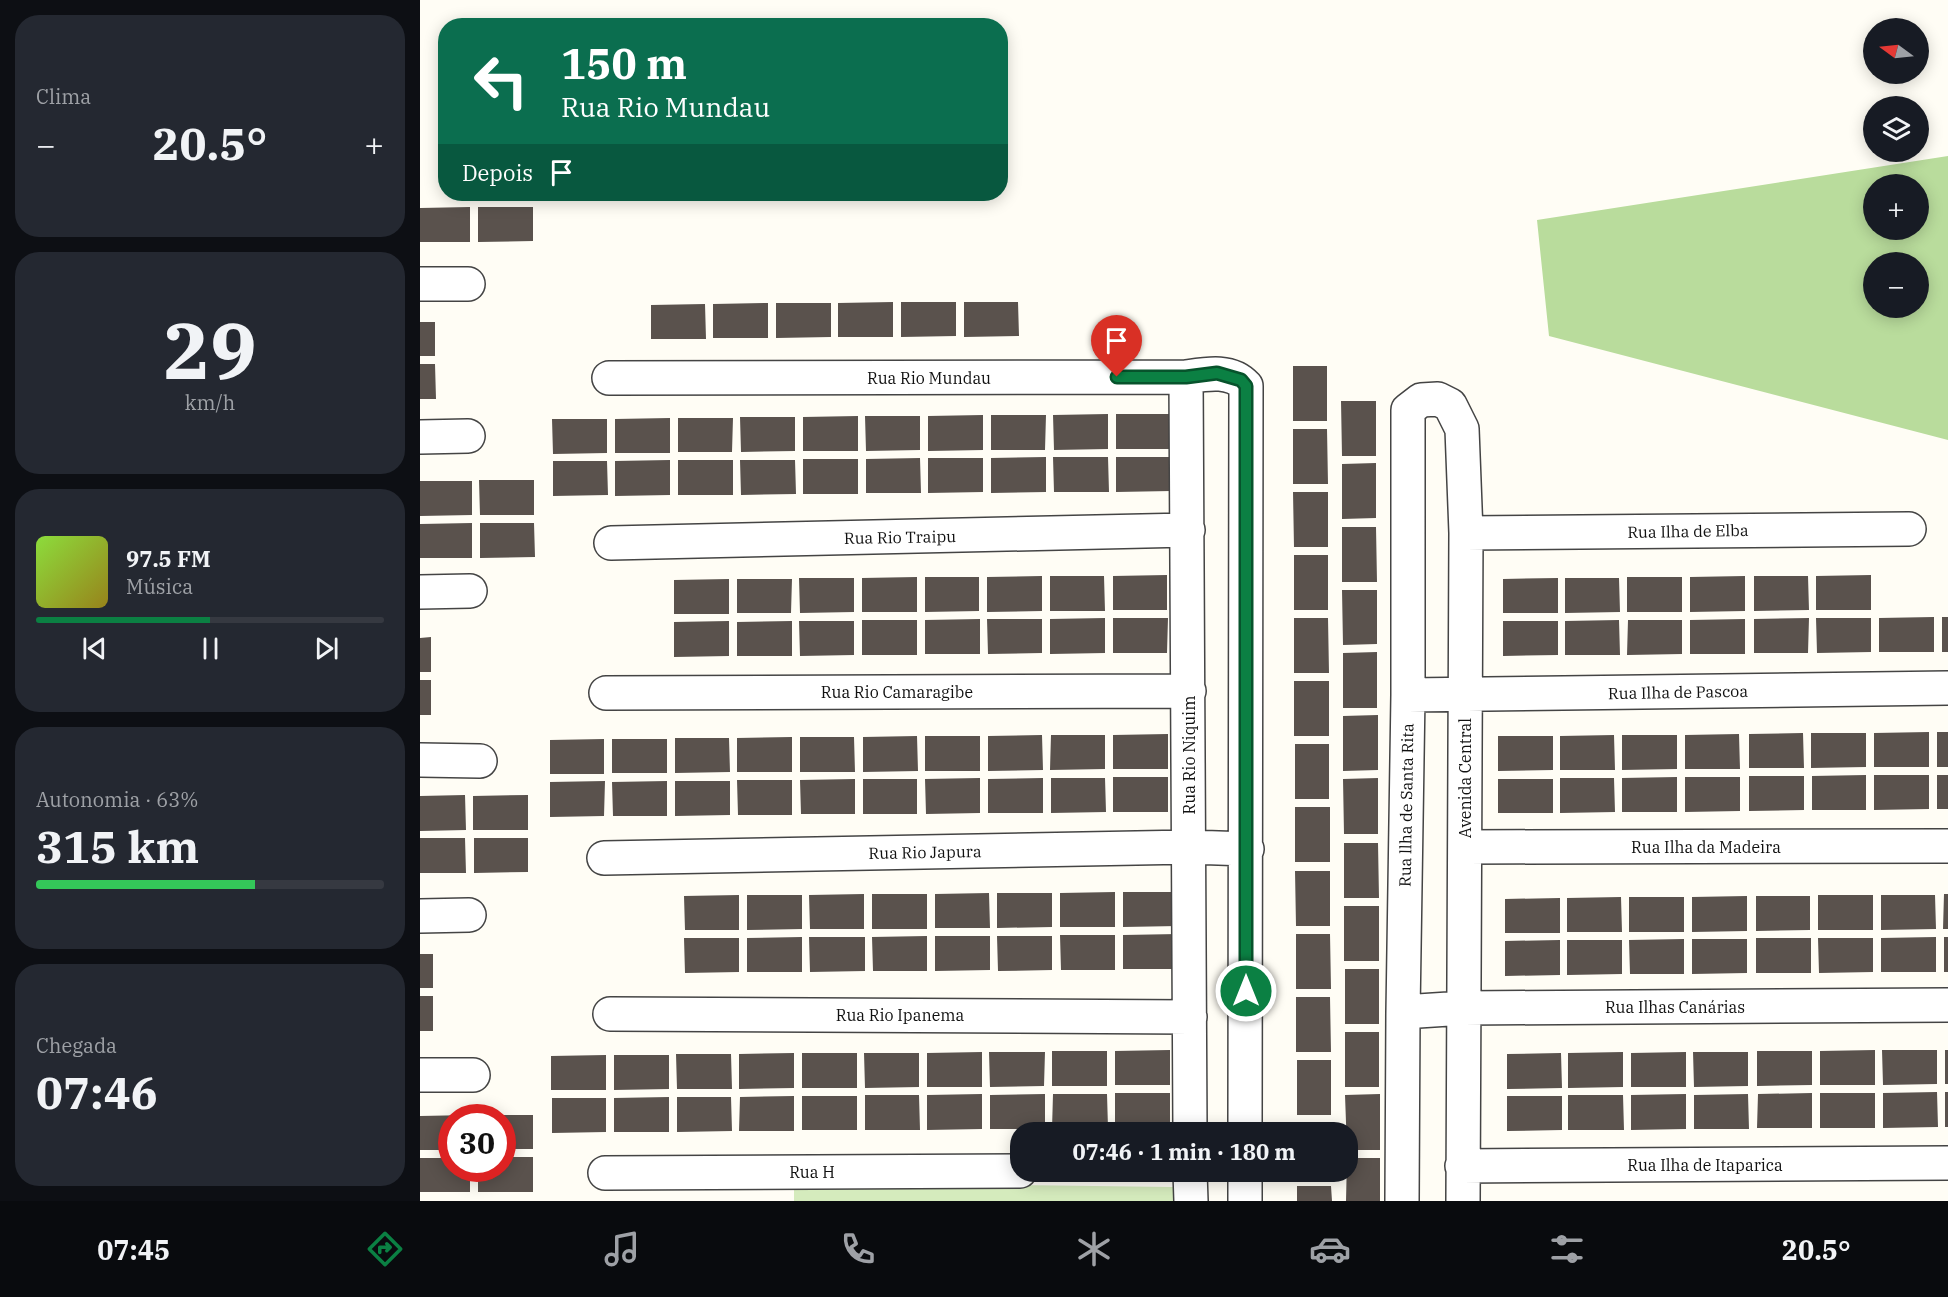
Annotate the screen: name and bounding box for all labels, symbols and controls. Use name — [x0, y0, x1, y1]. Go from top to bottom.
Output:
north arrow — [1863, 18, 1929, 84]
map controls — [1863, 18, 1929, 318]
text: 150 m — [561, 36, 687, 91]
icon: left — [462, 42, 540, 120]
text: Clima — [36, 83, 91, 110]
text: Rua Rio Mundau — [561, 89, 770, 124]
button: layers — [1863, 96, 1929, 162]
text: 20.5° — [153, 114, 267, 172]
text: − — [36, 123, 56, 166]
text: + — [364, 123, 384, 166]
icon: arrive — [545, 156, 578, 189]
text: Depois — [462, 158, 533, 187]
button: + — [1863, 174, 1929, 240]
button: − — [1863, 252, 1929, 318]
text: 29 — [163, 299, 257, 400]
pin — [1091, 315, 1142, 377]
icon: arrive — [1100, 324, 1133, 357]
street label: Rua Rio Mundau — [867, 368, 991, 388]
text: km/h — [185, 389, 235, 416]
street label: Rua Ilha de Elba — [1627, 520, 1749, 542]
street label: Rua Rio Traipu — [844, 526, 956, 548]
text: 97.5 FM — [126, 544, 211, 573]
text: Música — [126, 573, 193, 600]
icon: previous — [78, 632, 111, 665]
icon: pause — [194, 632, 227, 665]
icon: next — [310, 632, 343, 665]
street label: Rua Ilha de Pascoa — [1608, 681, 1748, 703]
street label: Rua Rio Camaragibe — [821, 682, 973, 702]
street label: Rua Rio Niquim — [1179, 696, 1199, 814]
street label: Avenida Central — [1455, 718, 1475, 838]
street label: Rua llha de Santa Rita — [1395, 723, 1417, 887]
text: Autonomia · 63% — [36, 786, 198, 813]
text: 315 km — [36, 817, 199, 875]
street label: Rua Ilha da Madeira — [1631, 837, 1781, 857]
street label: Rua Rio Japura — [868, 841, 982, 863]
position arrow — [1214, 959, 1278, 1023]
street label: Rua Ilhas Canárias — [1605, 997, 1745, 1017]
street label: Rua Rio Ipanema — [836, 1005, 965, 1025]
text: Chegada — [36, 1032, 117, 1059]
text: 07:46 — [36, 1063, 158, 1121]
speed limit sign: 30 — [438, 1104, 516, 1182]
text: 07:46 · 1 min · 180 m — [1072, 1137, 1296, 1166]
street label: Rua Ilha de Itaparica — [1627, 1155, 1783, 1175]
street label: Rua H — [789, 1162, 835, 1182]
icon: directions — [364, 1228, 406, 1270]
icon: music — [601, 1228, 643, 1270]
icon: phone — [837, 1228, 879, 1270]
icon: climate — [1073, 1228, 1115, 1270]
icon: car — [1309, 1228, 1351, 1270]
icon: filters — [1546, 1228, 1588, 1270]
text: 07:45 — [97, 1232, 170, 1267]
text: 20.5° — [1782, 1232, 1851, 1267]

